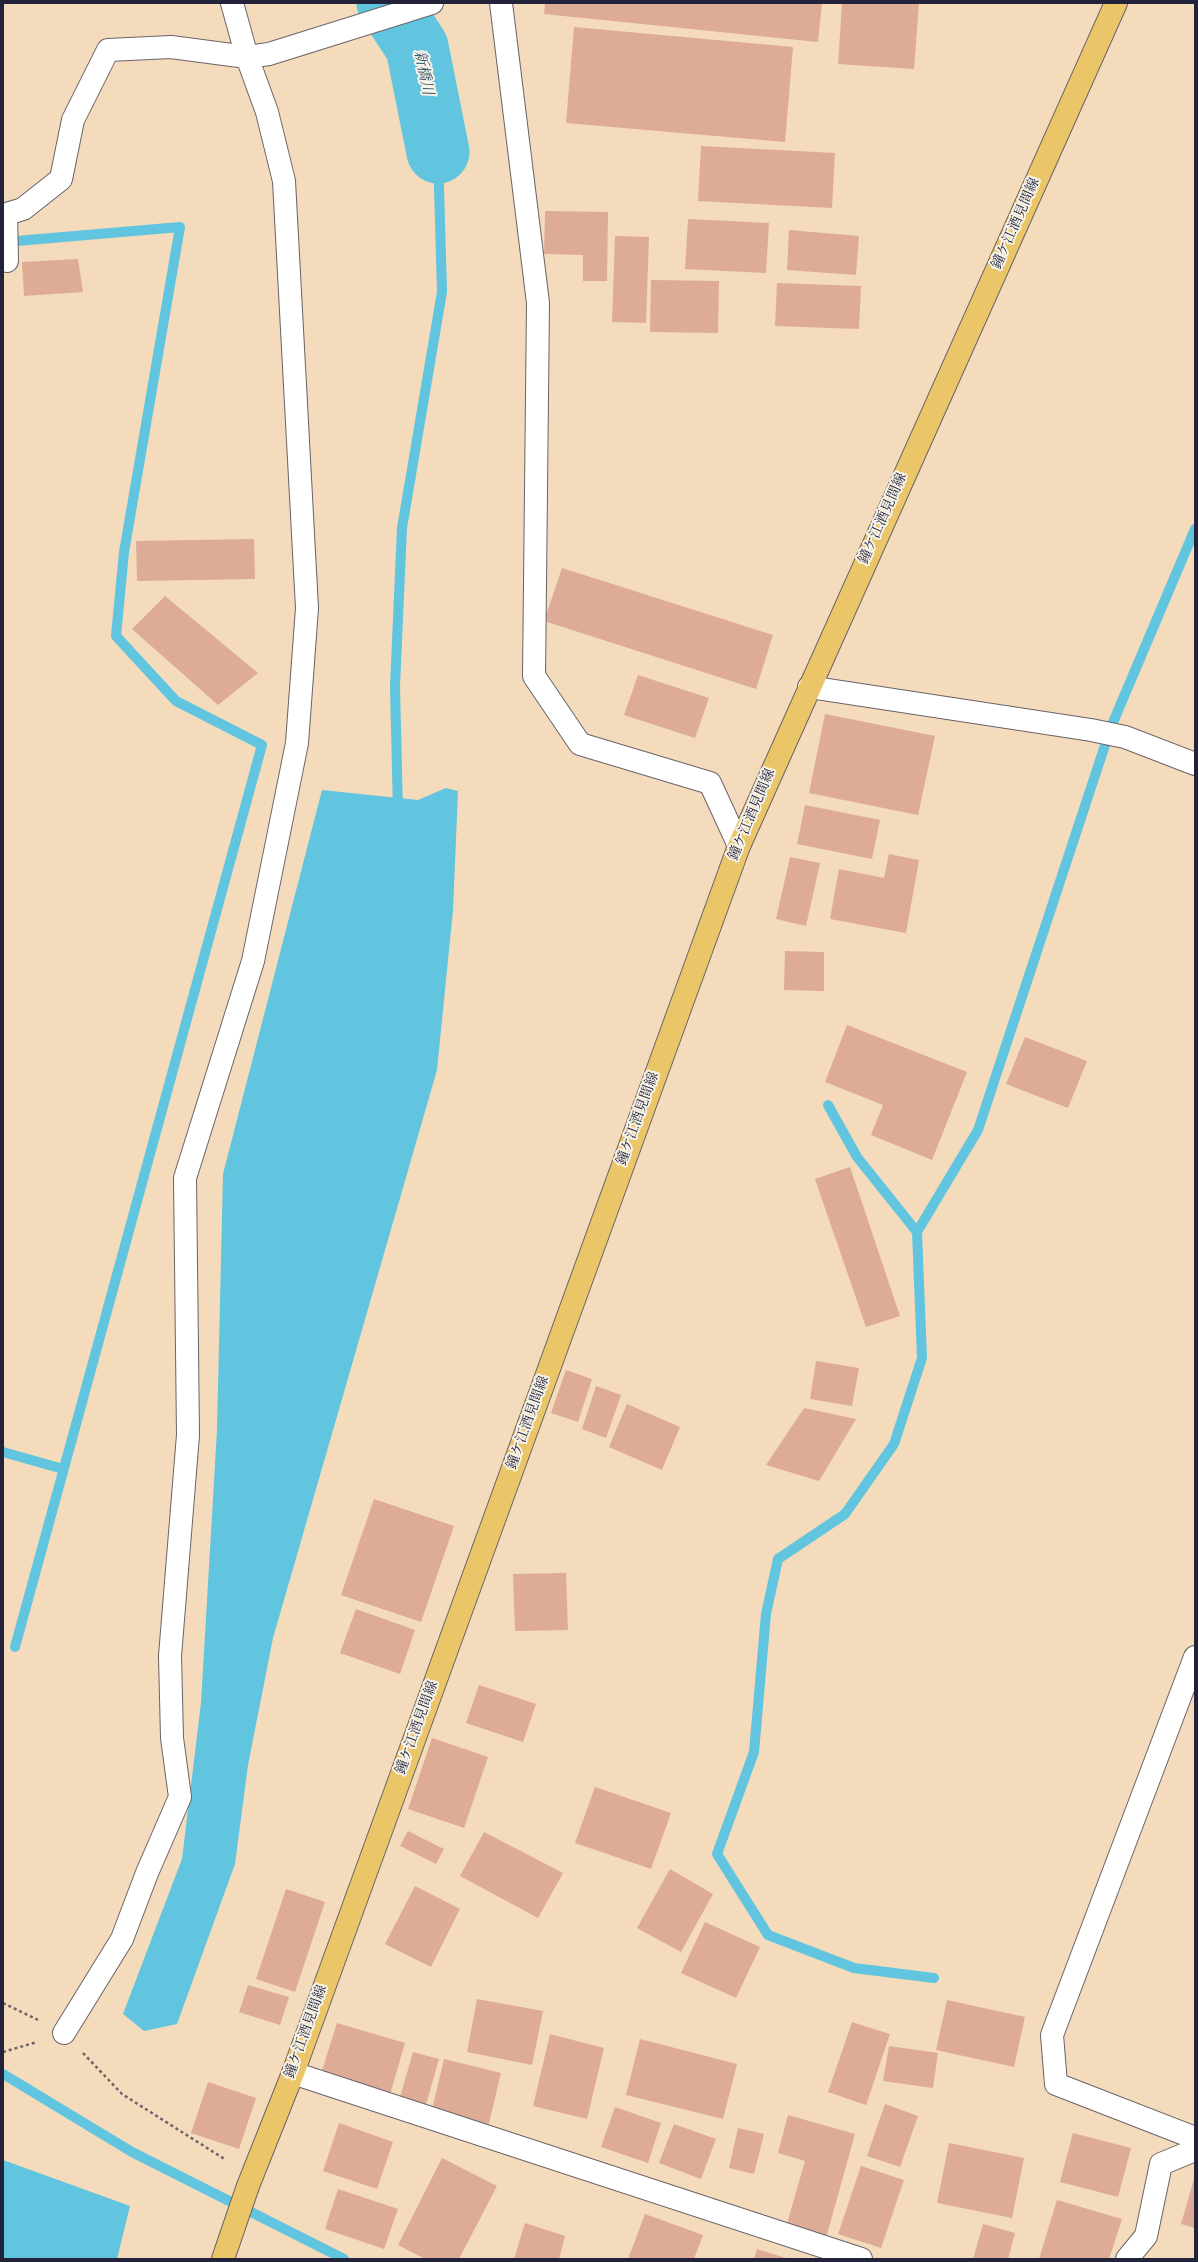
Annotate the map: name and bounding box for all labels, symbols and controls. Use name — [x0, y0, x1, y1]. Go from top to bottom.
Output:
water label: 新橋川 — [409, 49, 435, 97]
street label: 鐘ケ江酒見間線 — [989, 176, 1045, 272]
street label: 鐘ケ江酒見間線 — [856, 471, 912, 567]
street label: 鐘ケ江酒見間線 — [726, 767, 780, 863]
street label: 鐘ケ江酒見間線 — [614, 1070, 664, 1168]
street label: 鐘ケ江酒見間線 — [504, 1374, 554, 1472]
street label: 鐘ケ江酒見間線 — [393, 1679, 443, 1777]
street label: 鐘ケ江酒見間線 — [282, 1983, 332, 2081]

